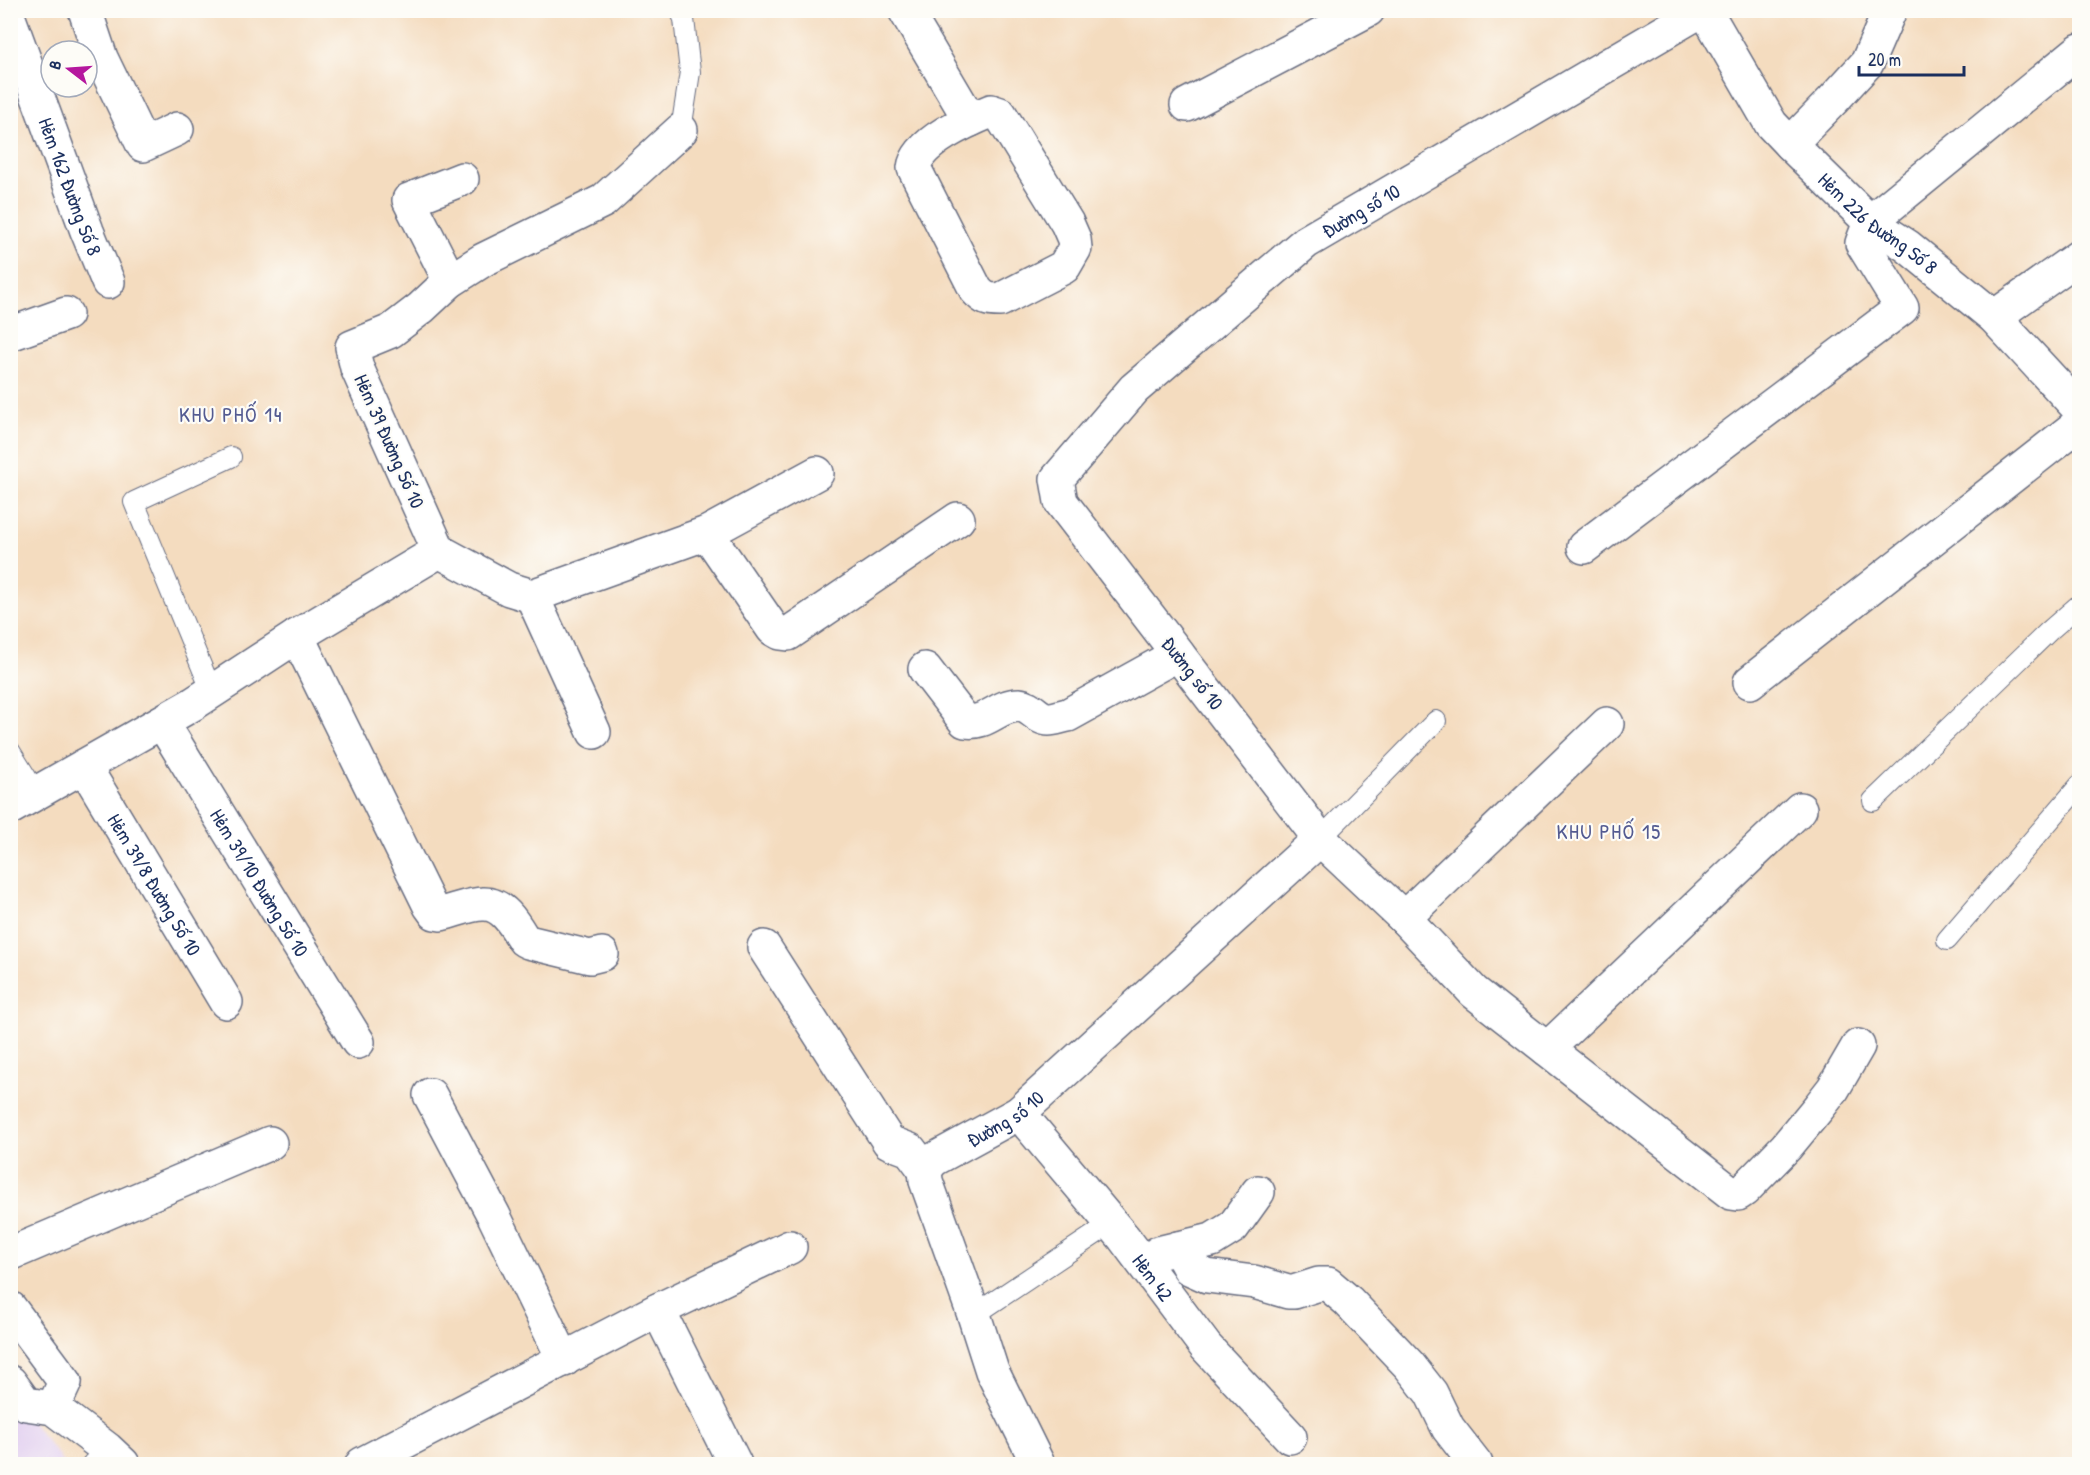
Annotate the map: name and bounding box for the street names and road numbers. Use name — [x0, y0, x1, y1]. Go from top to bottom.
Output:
street label: Hẻm 162 Đường Số 8 — [33, 114, 109, 259]
street label: Hẻm 226 Đường Số 8 — [1813, 166, 1944, 279]
street label: Đường số 10 — [1316, 177, 1405, 244]
street label: Hẻm 39 Đường Số 10 — [348, 370, 432, 512]
street label: Đường số 10 — [1156, 631, 1230, 715]
street label: Hẻm 39/10 Đường Số 10 — [205, 803, 316, 961]
street label: Hẻm 39/8 Đường Số 10 — [102, 808, 208, 960]
street label: Đường số 10 — [962, 1084, 1049, 1153]
street label: Hèm 42 — [1127, 1248, 1180, 1307]

